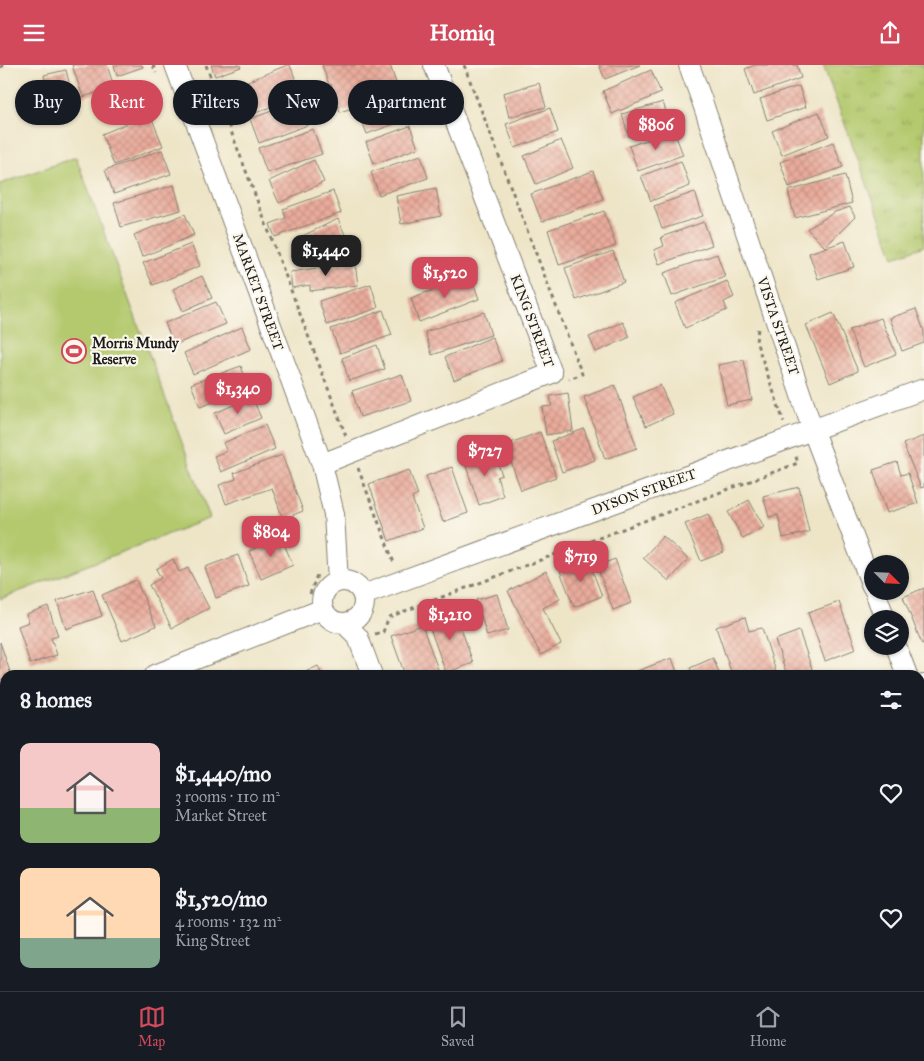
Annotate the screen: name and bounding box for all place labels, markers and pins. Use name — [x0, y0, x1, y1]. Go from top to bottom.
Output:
pin: $806 — [626, 109, 686, 151]
pin: $1,440 — [285, 235, 367, 277]
pin: $1,520 — [404, 257, 486, 299]
place label: Morris Mundy Reserve — [92, 335, 180, 368]
sports icon: Morris Mundy Reserve — [61, 338, 87, 364]
pin: $1,340 — [197, 373, 279, 415]
pin: $727 — [455, 435, 515, 477]
pin: $804 — [241, 515, 301, 558]
pin: $719 — [551, 541, 611, 583]
pin: $1,210 — [409, 599, 491, 641]

